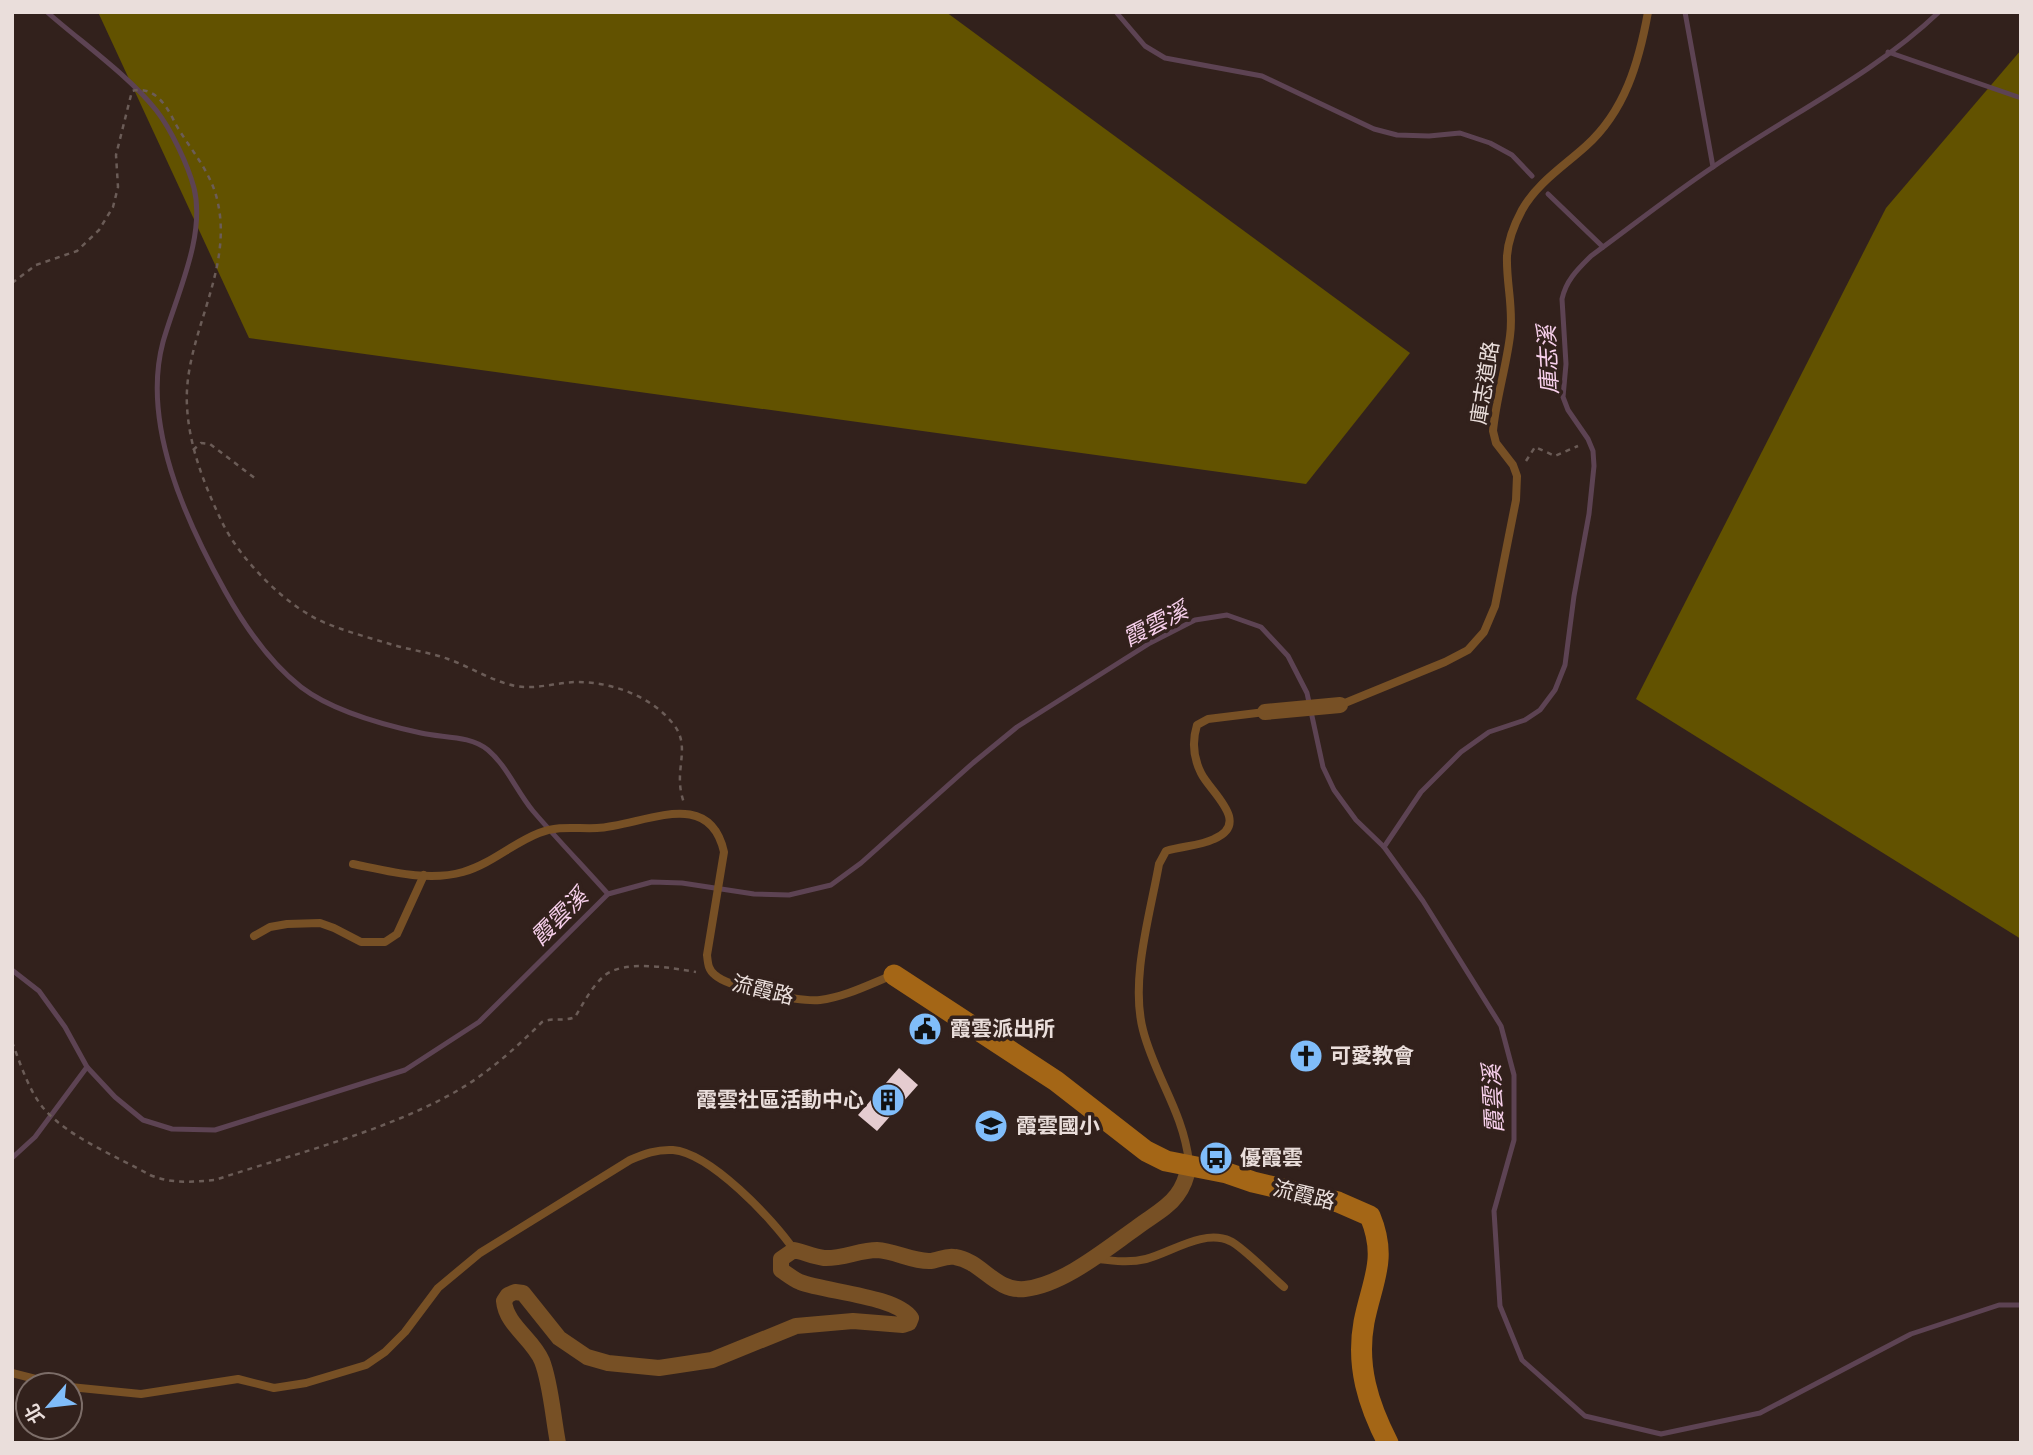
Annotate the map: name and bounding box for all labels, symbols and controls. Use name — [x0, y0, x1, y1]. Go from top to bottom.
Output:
water label: 庫志溪 — [1530, 322, 1565, 395]
street label: 庫志道路 — [1464, 339, 1504, 427]
water label: 霞雲溪 — [1117, 593, 1195, 653]
water label: 霞雲溪 — [523, 879, 596, 952]
street label: 流霞路 — [729, 968, 797, 1010]
public building icon: 霞雲派出所 — [906, 1010, 944, 1048]
place label: 霞雲派出所 — [950, 1014, 1055, 1042]
church icon: 可愛教會 — [1287, 1037, 1325, 1075]
place label: 可愛教會 — [1330, 1041, 1414, 1069]
water label: 霞雲溪 — [1475, 1061, 1510, 1134]
building icon: 霞雲社區活動中心 — [869, 1081, 907, 1119]
place label: 霞雲社區活動中心 — [696, 1085, 864, 1113]
school or university icon: 霞雲國小 — [972, 1107, 1010, 1145]
place label: 霞雲國小 — [1016, 1111, 1100, 1139]
bus stop icon: 優霞雲 — [1197, 1139, 1235, 1177]
place label: 優霞雲 — [1240, 1143, 1303, 1171]
street label: 流霞路 — [1270, 1173, 1338, 1215]
north arrow — [14, 1371, 84, 1441]
text: 北 — [18, 1400, 49, 1428]

